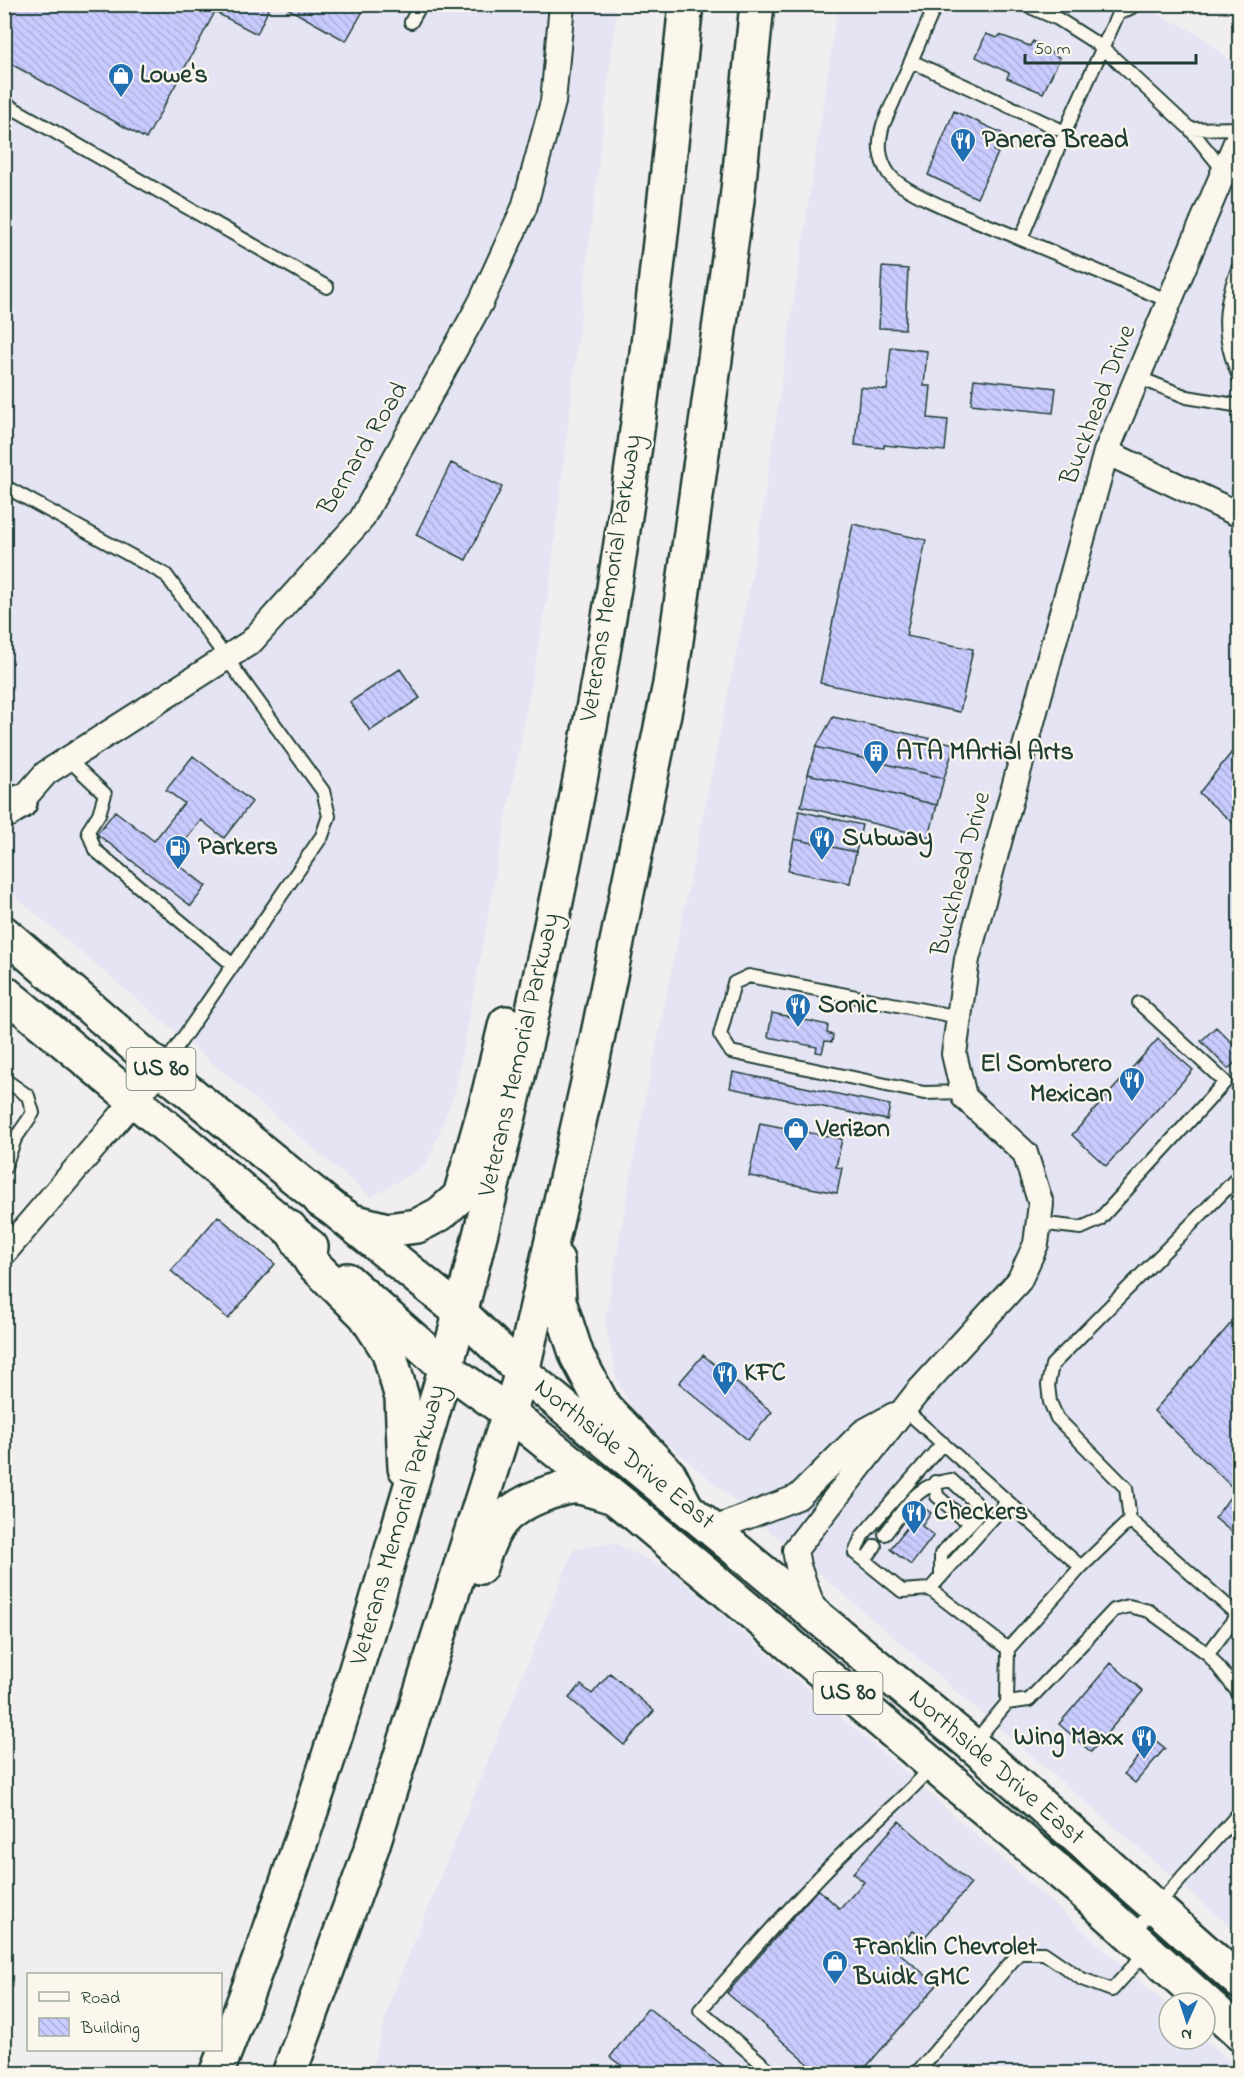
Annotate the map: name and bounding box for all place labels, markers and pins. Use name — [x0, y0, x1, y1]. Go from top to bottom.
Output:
place label: Lowe's — [140, 57, 208, 95]
shop icon: Lowe's — [106, 61, 136, 99]
place label: Panera Bread — [982, 122, 1129, 160]
restaurant icon: Panera Bread — [948, 126, 978, 164]
place label: ATA MArtial Arts — [896, 734, 1074, 772]
building icon: ATA MArtial Arts — [861, 738, 891, 776]
place label: Subway — [842, 820, 933, 858]
restaurant icon: Subway — [807, 824, 837, 862]
place label: Parkers — [198, 829, 278, 867]
fuel station icon: Parkers — [163, 833, 193, 871]
place label: Sonic — [818, 987, 879, 1025]
restaurant icon: Sonic — [783, 991, 813, 1029]
place label: El Sombrero Mexican — [980, 1046, 1112, 1114]
restaurant icon: El Sombrero Mexican — [1117, 1065, 1147, 1103]
place label: Verizon — [815, 1111, 890, 1149]
shop icon: Verizon — [781, 1115, 811, 1153]
place label: KFC — [744, 1355, 786, 1393]
restaurant icon: KFC — [710, 1359, 740, 1397]
place label: Checkers — [934, 1494, 1028, 1532]
restaurant icon: Checkers — [899, 1498, 929, 1536]
place label: Wing Maxx — [1014, 1719, 1124, 1758]
restaurant icon: Wing Maxx — [1129, 1723, 1159, 1761]
place label: Franklin Chevrolet Buidk GMC — [852, 1929, 1038, 1997]
shop icon: Franklin Chevrolet Buidk GMC — [820, 1948, 850, 1986]

